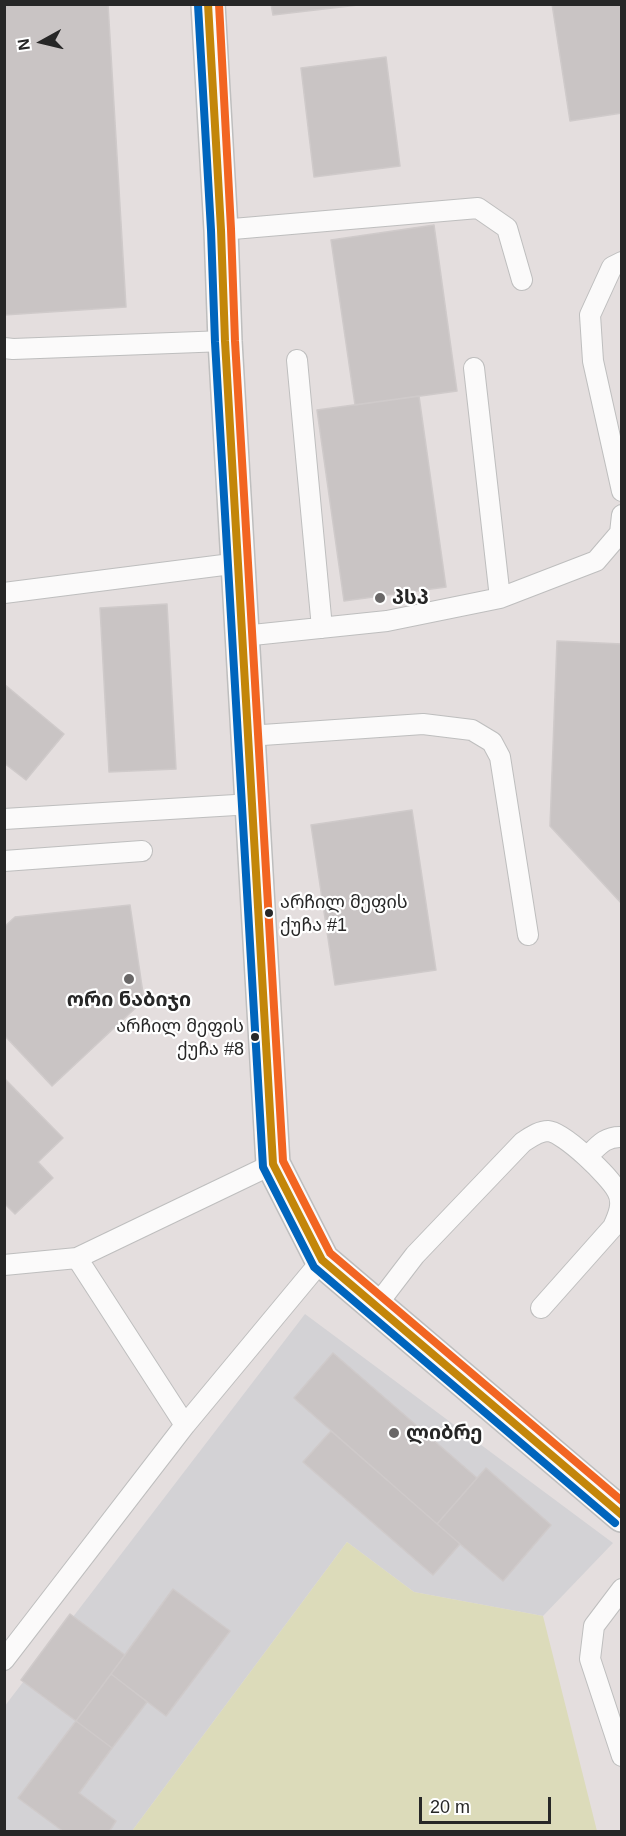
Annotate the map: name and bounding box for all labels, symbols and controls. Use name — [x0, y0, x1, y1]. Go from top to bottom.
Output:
north arrow — [12, 12, 72, 72]
text: N — [14, 38, 33, 51]
place label: პსპ — [392, 586, 429, 610]
marker: პსპ — [373, 591, 387, 605]
place label: არჩილ მეფის ქუჩა #1 — [280, 892, 408, 934]
marker: არჩილ მეფის ქუჩა #1 — [263, 907, 275, 919]
marker: ორი ნაბიჯი — [122, 972, 136, 986]
place label: ორი ნაბიჯი — [67, 988, 191, 1012]
place label: არჩილ მეფის ქუჩა #8 — [116, 1016, 244, 1058]
marker: არჩილ მეფის ქუჩა #8 — [249, 1031, 261, 1043]
place label: ლიბრე — [406, 1421, 483, 1445]
marker: ლიბრე — [387, 1426, 401, 1440]
scale bar — [422, 1785, 554, 1823]
text: 20 m — [430, 1797, 470, 1817]

